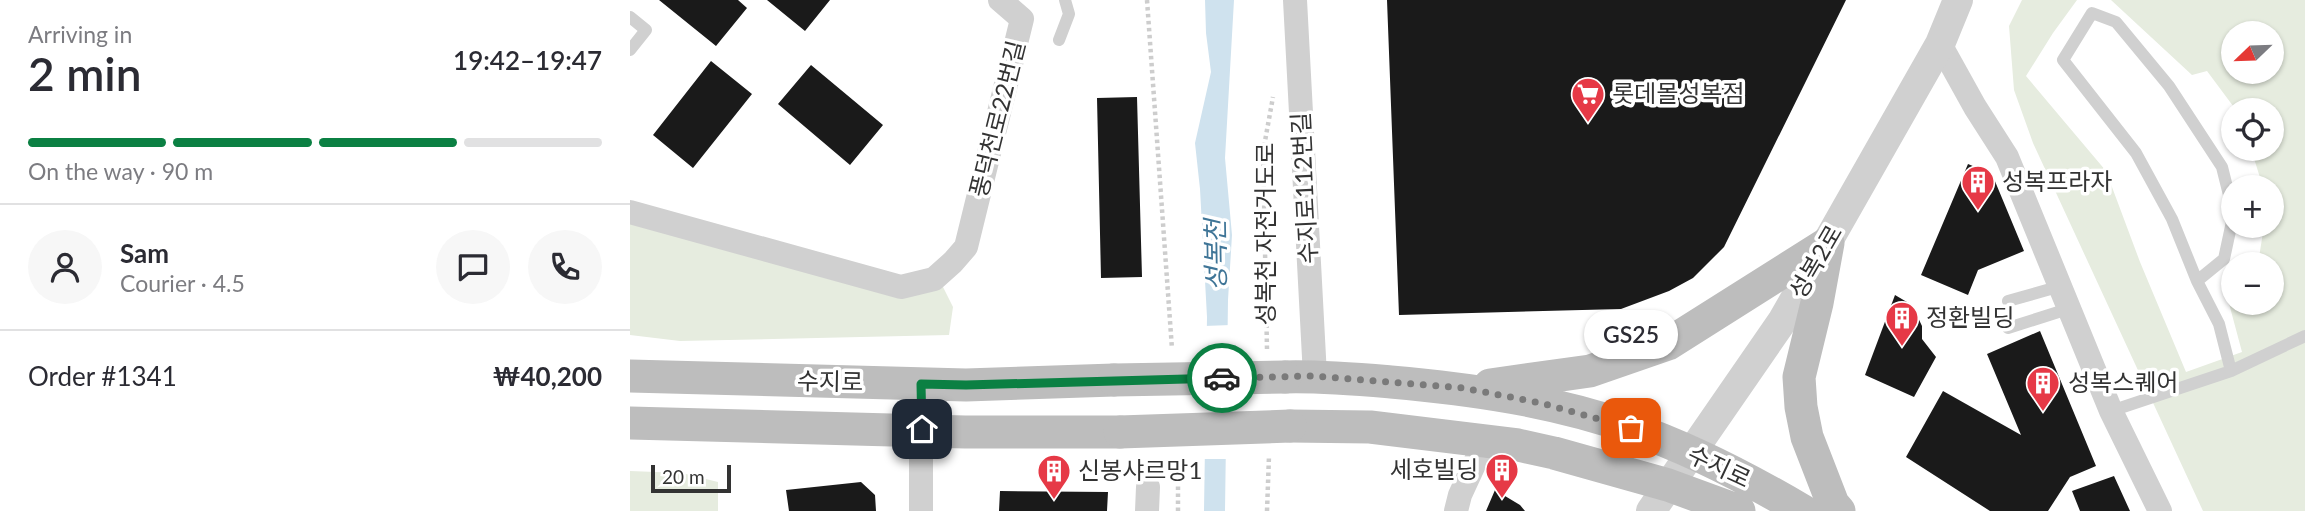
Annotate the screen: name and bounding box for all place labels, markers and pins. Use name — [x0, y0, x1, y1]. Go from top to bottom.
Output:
supermarket icon: 롯데몰성복점 — [1569, 75, 1607, 124]
place label: 롯데몰성복점 — [1612, 78, 1744, 107]
building icon: 성복프라자 — [1959, 163, 1997, 212]
place label: 성복프라자 — [2002, 166, 2112, 195]
building icon: 정환빌딩 — [1883, 299, 1921, 348]
place label: 정환빌딩 — [1926, 302, 2014, 331]
callout: GS25 — [1584, 309, 1678, 358]
building icon: 성복스퀘어 — [2024, 364, 2062, 413]
place label: 성복스퀘어 — [2068, 367, 2178, 396]
pin — [1601, 398, 1661, 458]
pin — [892, 399, 952, 459]
building icon: 세호빌딩 — [1483, 451, 1521, 500]
building icon: 신봉샤르망1 — [1035, 452, 1073, 501]
place label: 세호빌딩 — [1390, 454, 1478, 483]
place label: 신봉샤르망1 — [1078, 455, 1202, 484]

